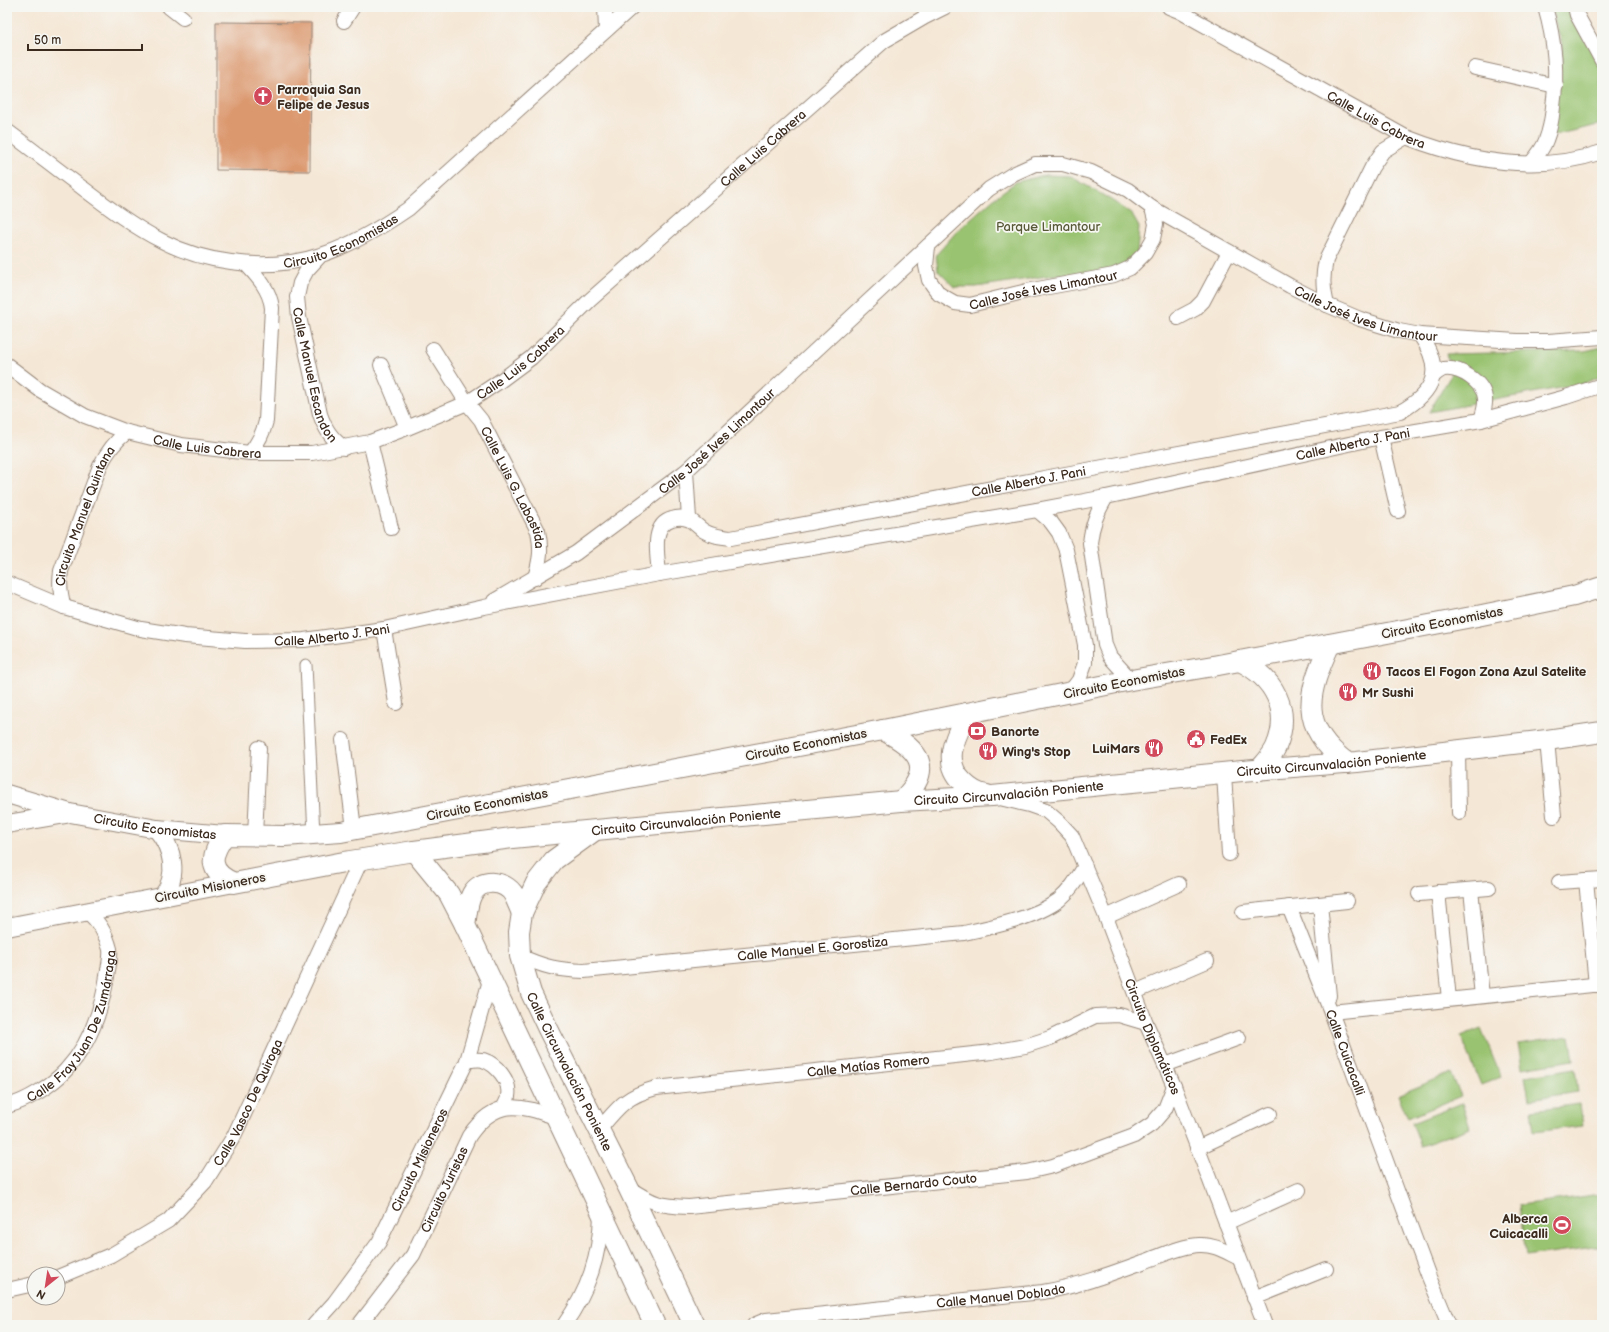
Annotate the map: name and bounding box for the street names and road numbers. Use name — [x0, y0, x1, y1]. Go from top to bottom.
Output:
street label: Calle Luis Cabrera — [1324, 88, 1427, 152]
street label: Calle Luis Cabrera — [717, 107, 810, 191]
street label: Circuito Economistas — [282, 211, 402, 272]
street label: Calle José Ives Limantour — [968, 267, 1121, 314]
street label: Calle José Ives Limantour — [1291, 283, 1438, 345]
street label: Calle Manuel Escandon — [289, 307, 340, 446]
street label: Calle Luis Cabrera — [474, 323, 568, 404]
street label: Calle José Ives Limantour — [655, 385, 779, 498]
street label: Calle Luis G. Labastida — [477, 424, 547, 549]
street label: Calle Alberto J. Pani — [1295, 425, 1411, 464]
street label: Calle Luis Cabrera — [151, 432, 261, 462]
street label: Circuito Manuel Quintana — [53, 443, 119, 586]
street label: Calle Alberto J. Pani — [970, 463, 1087, 501]
street label: Circuito Economistas — [1380, 603, 1505, 643]
street label: Calle Alberto J. Pani — [274, 621, 391, 650]
street label: Circuito Economistas — [1062, 663, 1187, 703]
street label: Circuito Economistas — [744, 725, 869, 765]
street label: Circuito Circunvalación Poniente — [1236, 747, 1427, 781]
street label: Circuito Circunvalación Poniente — [913, 778, 1105, 809]
street label: Circuito Economistas — [425, 785, 550, 825]
street label: Circuito Circunvalación Poniente — [591, 805, 782, 839]
street label: Circuito Economistas — [92, 811, 218, 843]
street label: Circuito Misioneros — [153, 869, 268, 907]
street label: Calle Manuel E. Gorostiza — [737, 934, 889, 965]
street label: Calle Fray Juan De Zumárraga — [24, 950, 119, 1106]
street label: Circuito Diplomáticos — [1121, 976, 1184, 1098]
street label: Calle Circunvalación Poniente — [523, 990, 616, 1154]
street label: Calle Cuicacalli — [1322, 1007, 1368, 1098]
street label: Calle Vasco De Quiroga — [210, 1037, 286, 1169]
street label: Calle Matías Romero — [806, 1052, 931, 1081]
street label: Circuito Misioneros — [388, 1105, 452, 1214]
street label: Circuito Juristas — [418, 1144, 472, 1235]
street label: Calle Bernardo Couto — [850, 1170, 978, 1199]
street label: Calle Manuel Doblado — [935, 1281, 1067, 1312]

